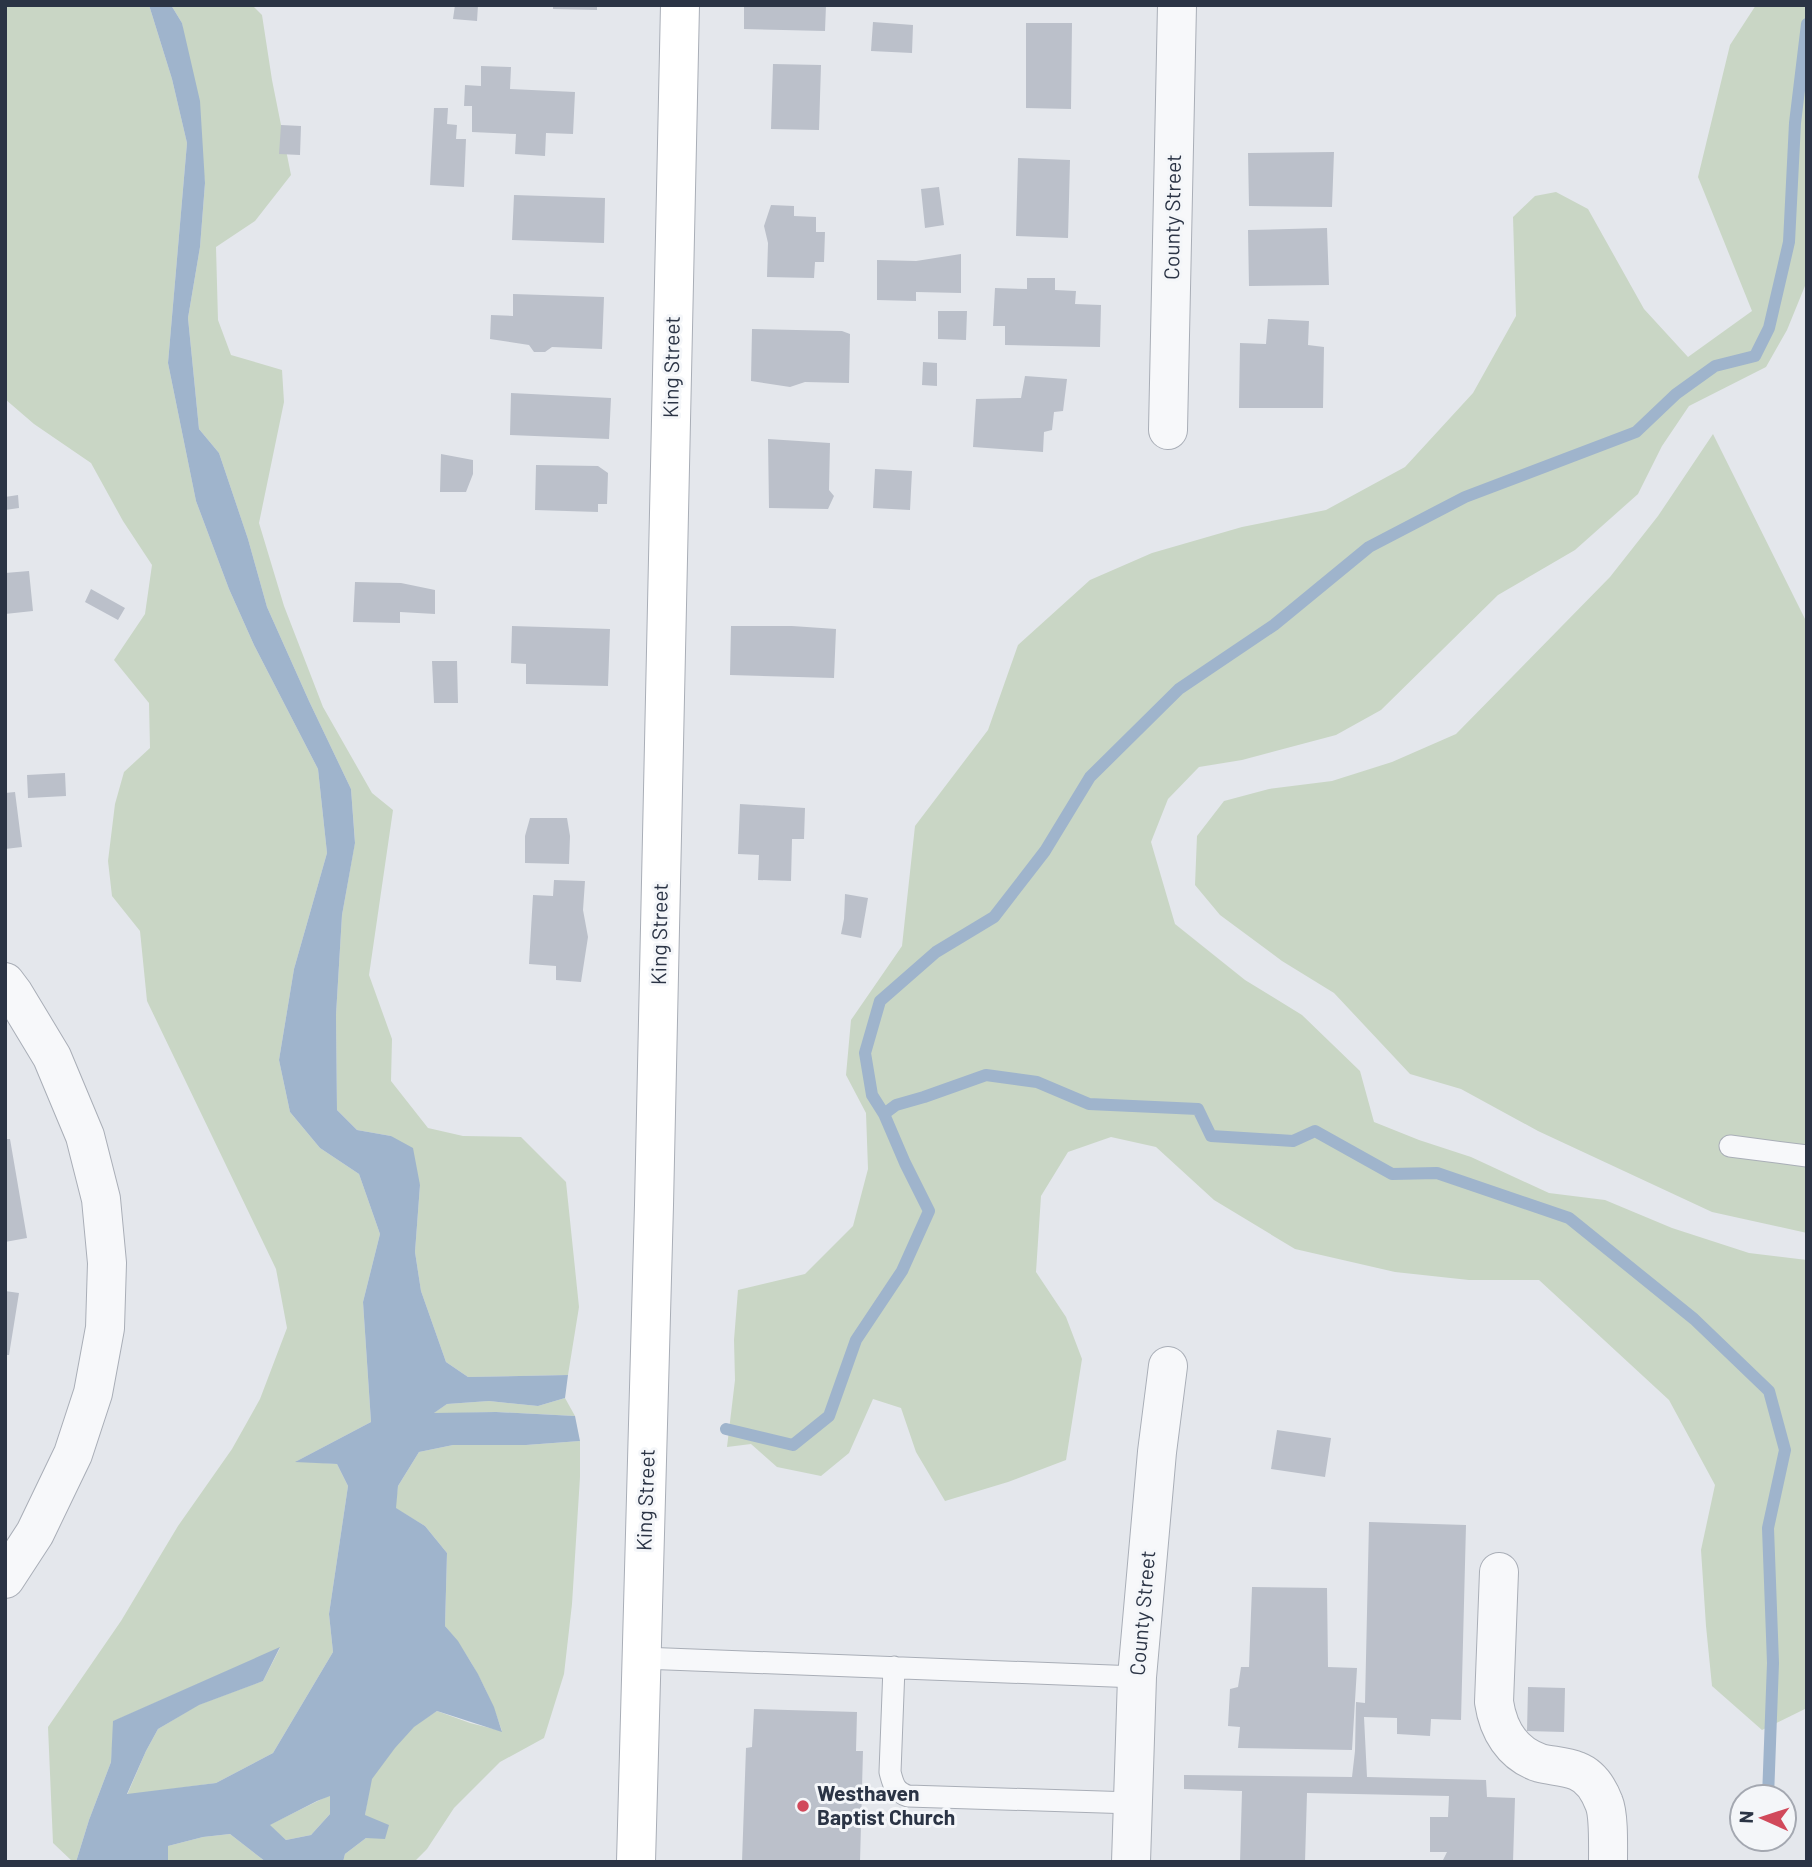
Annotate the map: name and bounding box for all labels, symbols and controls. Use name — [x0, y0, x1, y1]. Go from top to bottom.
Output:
street label: County Street — [1158, 154, 1185, 280]
street label: King Street — [657, 316, 684, 418]
street label: King Street — [645, 883, 672, 985]
street label: King Street — [630, 1448, 659, 1551]
street label: County Street — [1124, 1549, 1159, 1677]
place label: Westhaven Baptist Church — [817, 1780, 955, 1829]
north arrow — [1728, 1783, 1798, 1853]
marker: Westhaven Baptist Church — [795, 1798, 811, 1814]
text: N — [1734, 1810, 1757, 1824]

